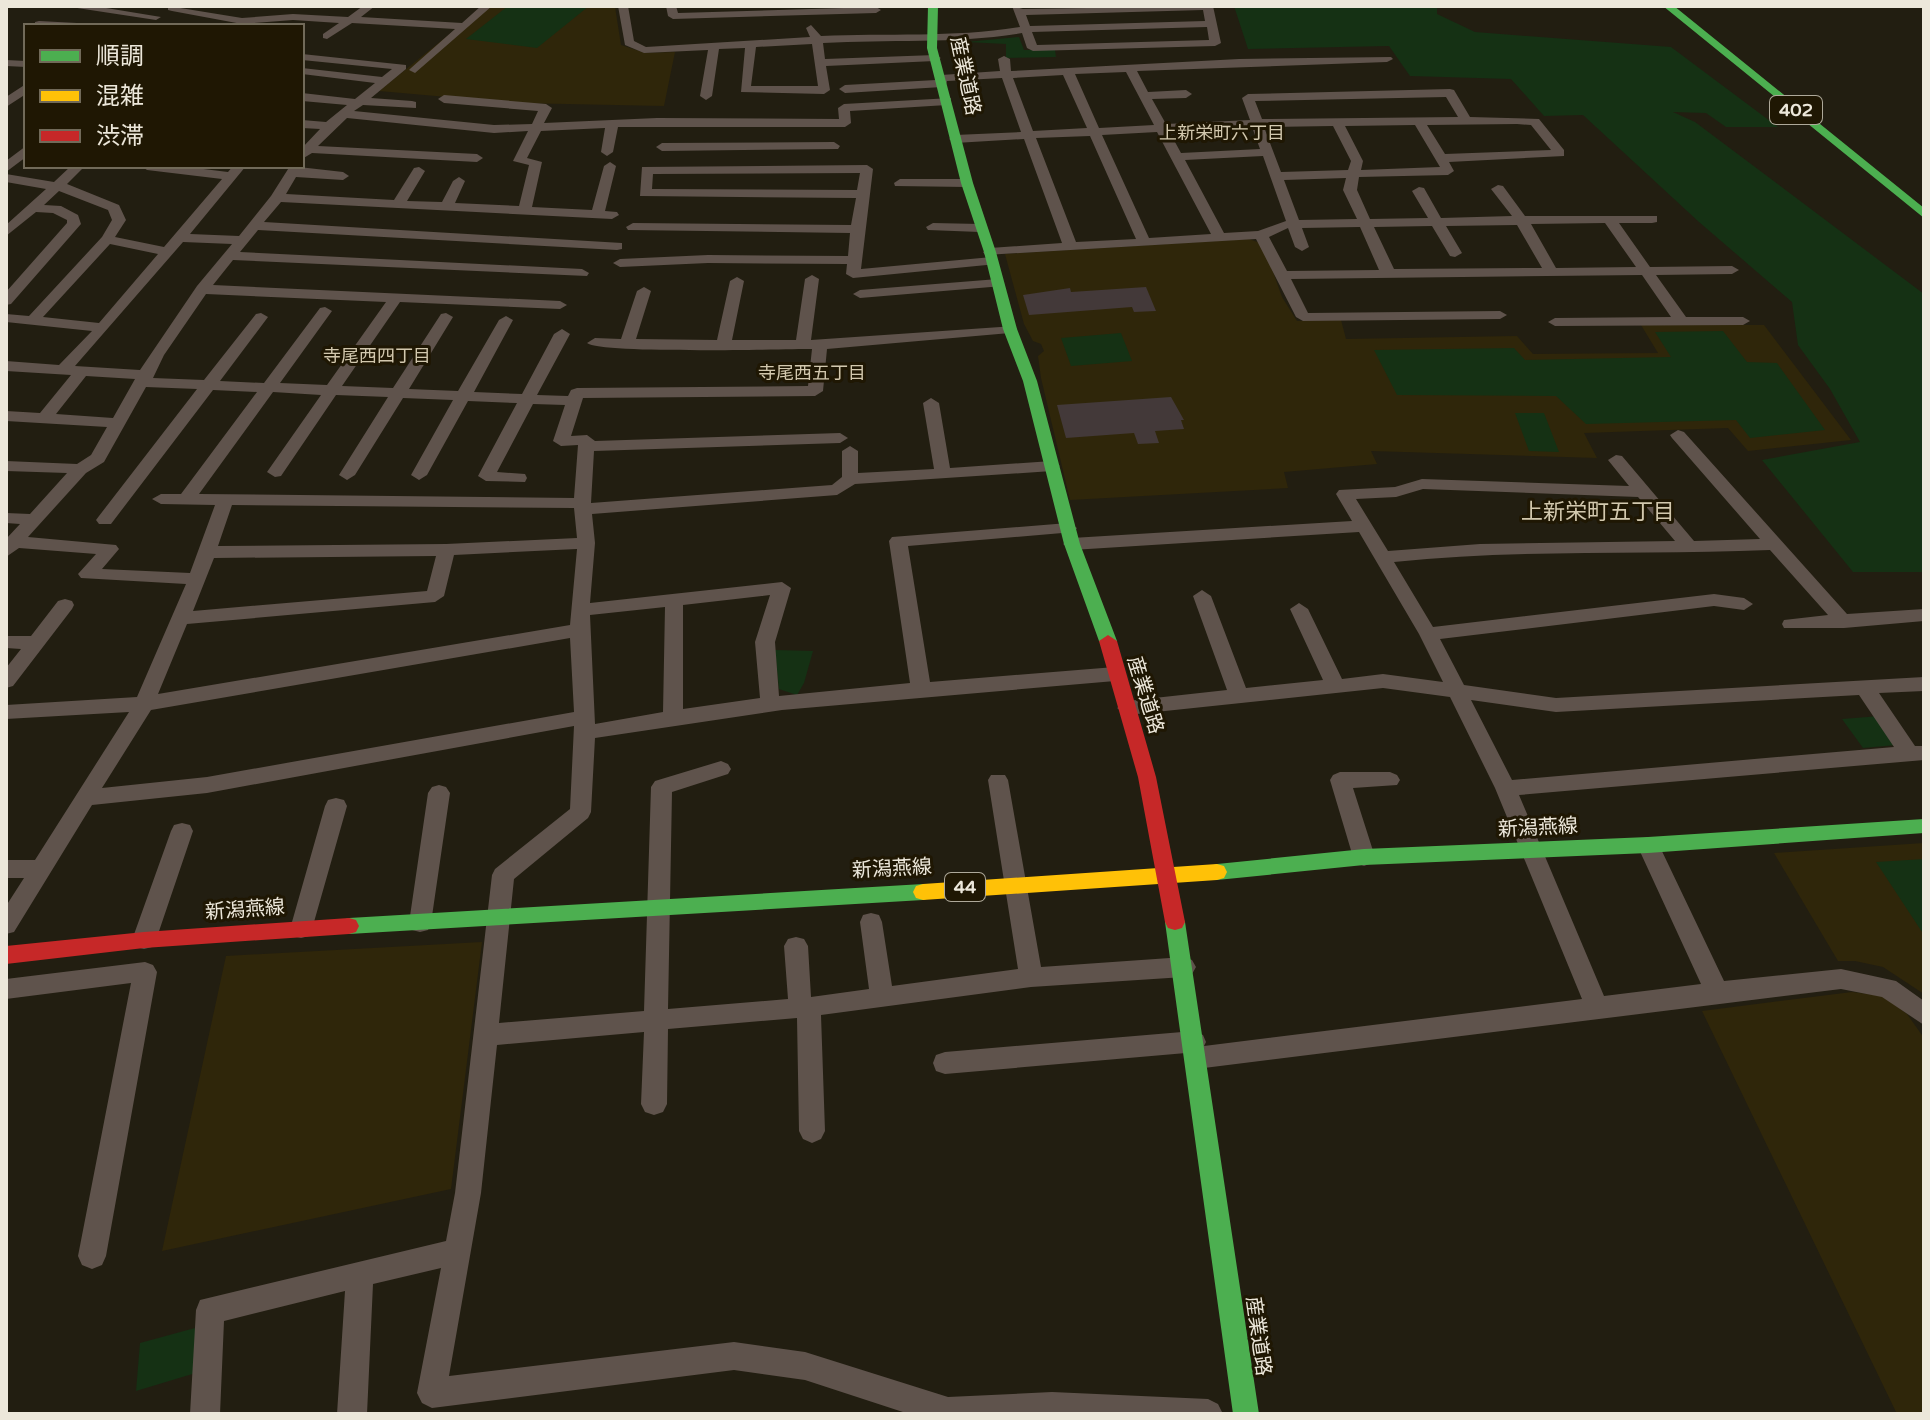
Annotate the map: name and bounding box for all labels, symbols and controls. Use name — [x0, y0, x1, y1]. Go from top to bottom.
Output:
legend — [24, 24, 304, 168]
street label: 産業道路 — [945, 34, 985, 118]
text: 順調 — [96, 42, 144, 71]
text: 混雑 — [96, 82, 144, 111]
road number: 402 — [1770, 96, 1822, 124]
text: 渋滞 — [96, 122, 144, 151]
district label: 上新栄町六丁目 — [1159, 122, 1285, 144]
district label: 寺尾西四丁目 — [323, 345, 431, 367]
district label: 寺尾西五丁目 — [758, 362, 866, 384]
district label: 上新栄町五丁目 — [1521, 499, 1675, 525]
street label: 産業道路 — [1122, 653, 1168, 737]
street label: 新潟燕線 — [1497, 814, 1579, 842]
street label: 新潟燕線 — [851, 855, 933, 883]
road number: 44 — [945, 873, 985, 901]
street label: 新潟燕線 — [204, 895, 286, 925]
street label: 産業道路 — [1241, 1295, 1275, 1377]

